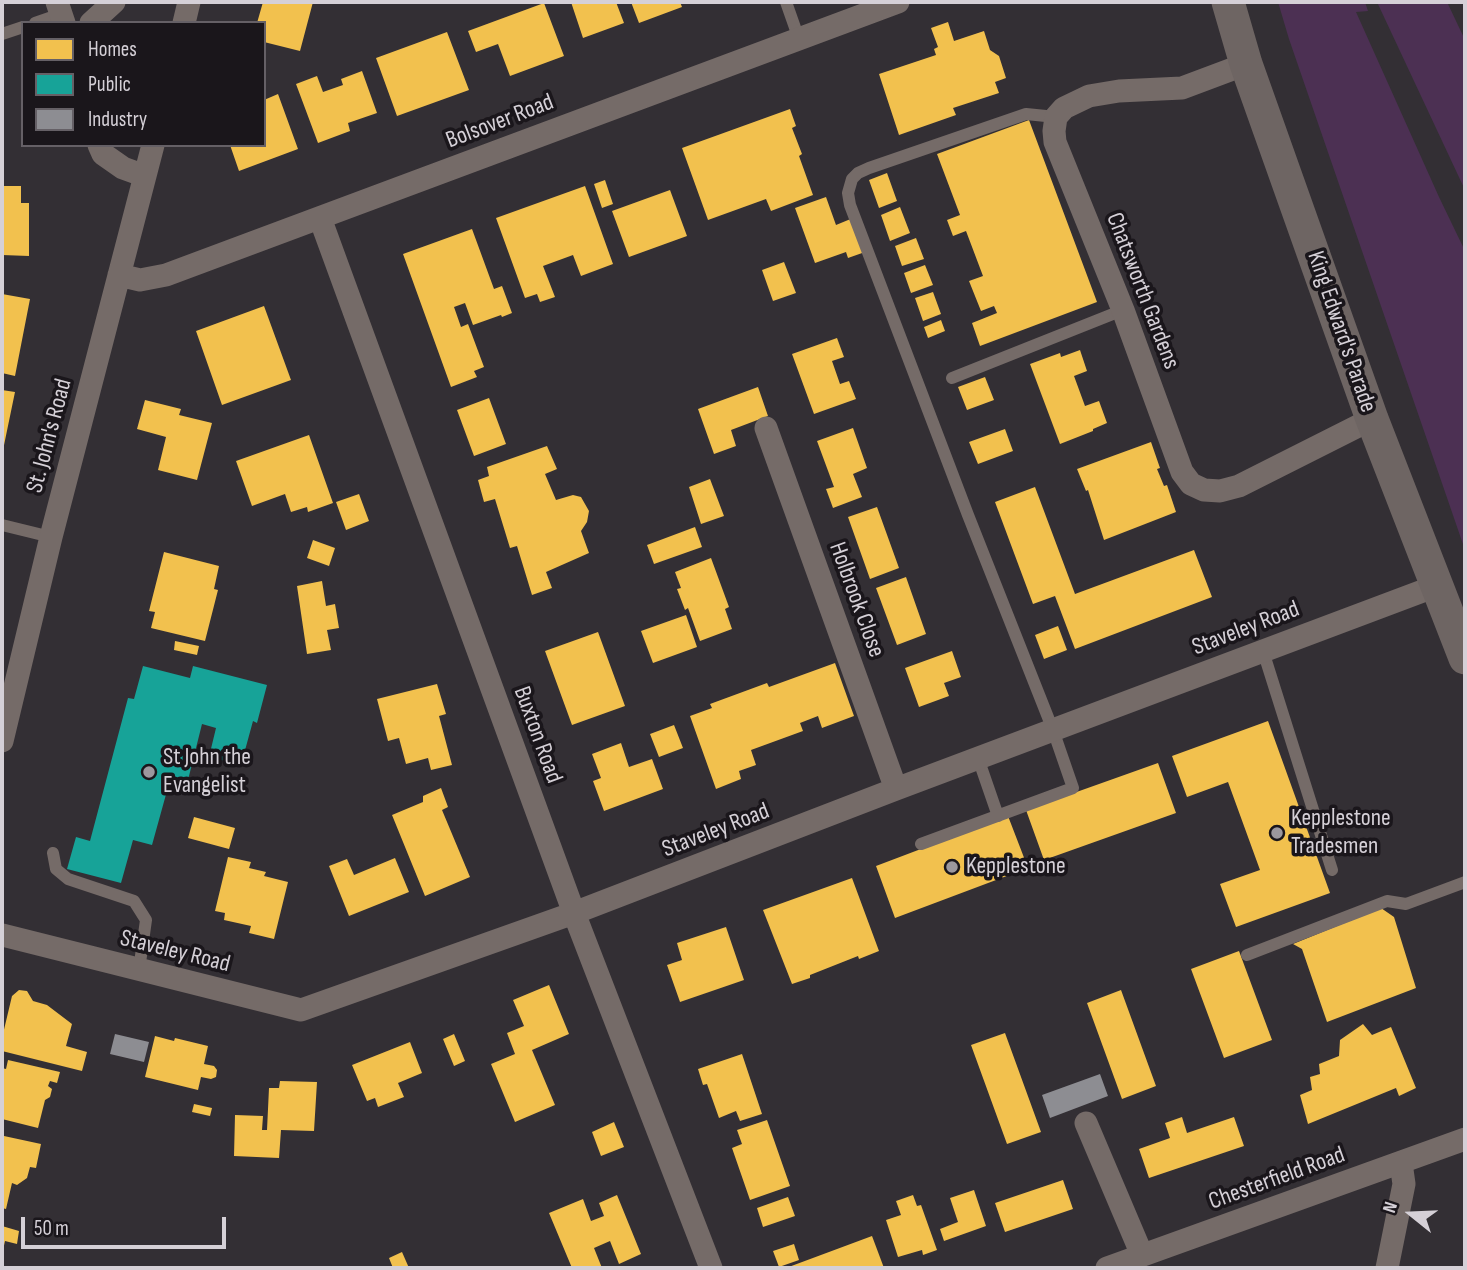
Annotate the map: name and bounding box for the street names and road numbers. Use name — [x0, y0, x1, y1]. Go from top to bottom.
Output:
street label: Bolsover Road — [442, 88, 558, 156]
street label: Chatsworth Gardens — [1099, 209, 1185, 373]
street label: King Edward's Parade — [1300, 248, 1382, 416]
street label: St. John's Road — [21, 376, 79, 496]
street label: Holbrook Close — [822, 539, 890, 661]
street label: Staveley Road — [1188, 595, 1304, 663]
street label: Buxton Road — [506, 683, 568, 787]
street label: Staveley Road — [658, 797, 774, 865]
street label: Staveley Road — [117, 924, 233, 980]
street label: Chesterfield Road — [1205, 1141, 1349, 1217]

